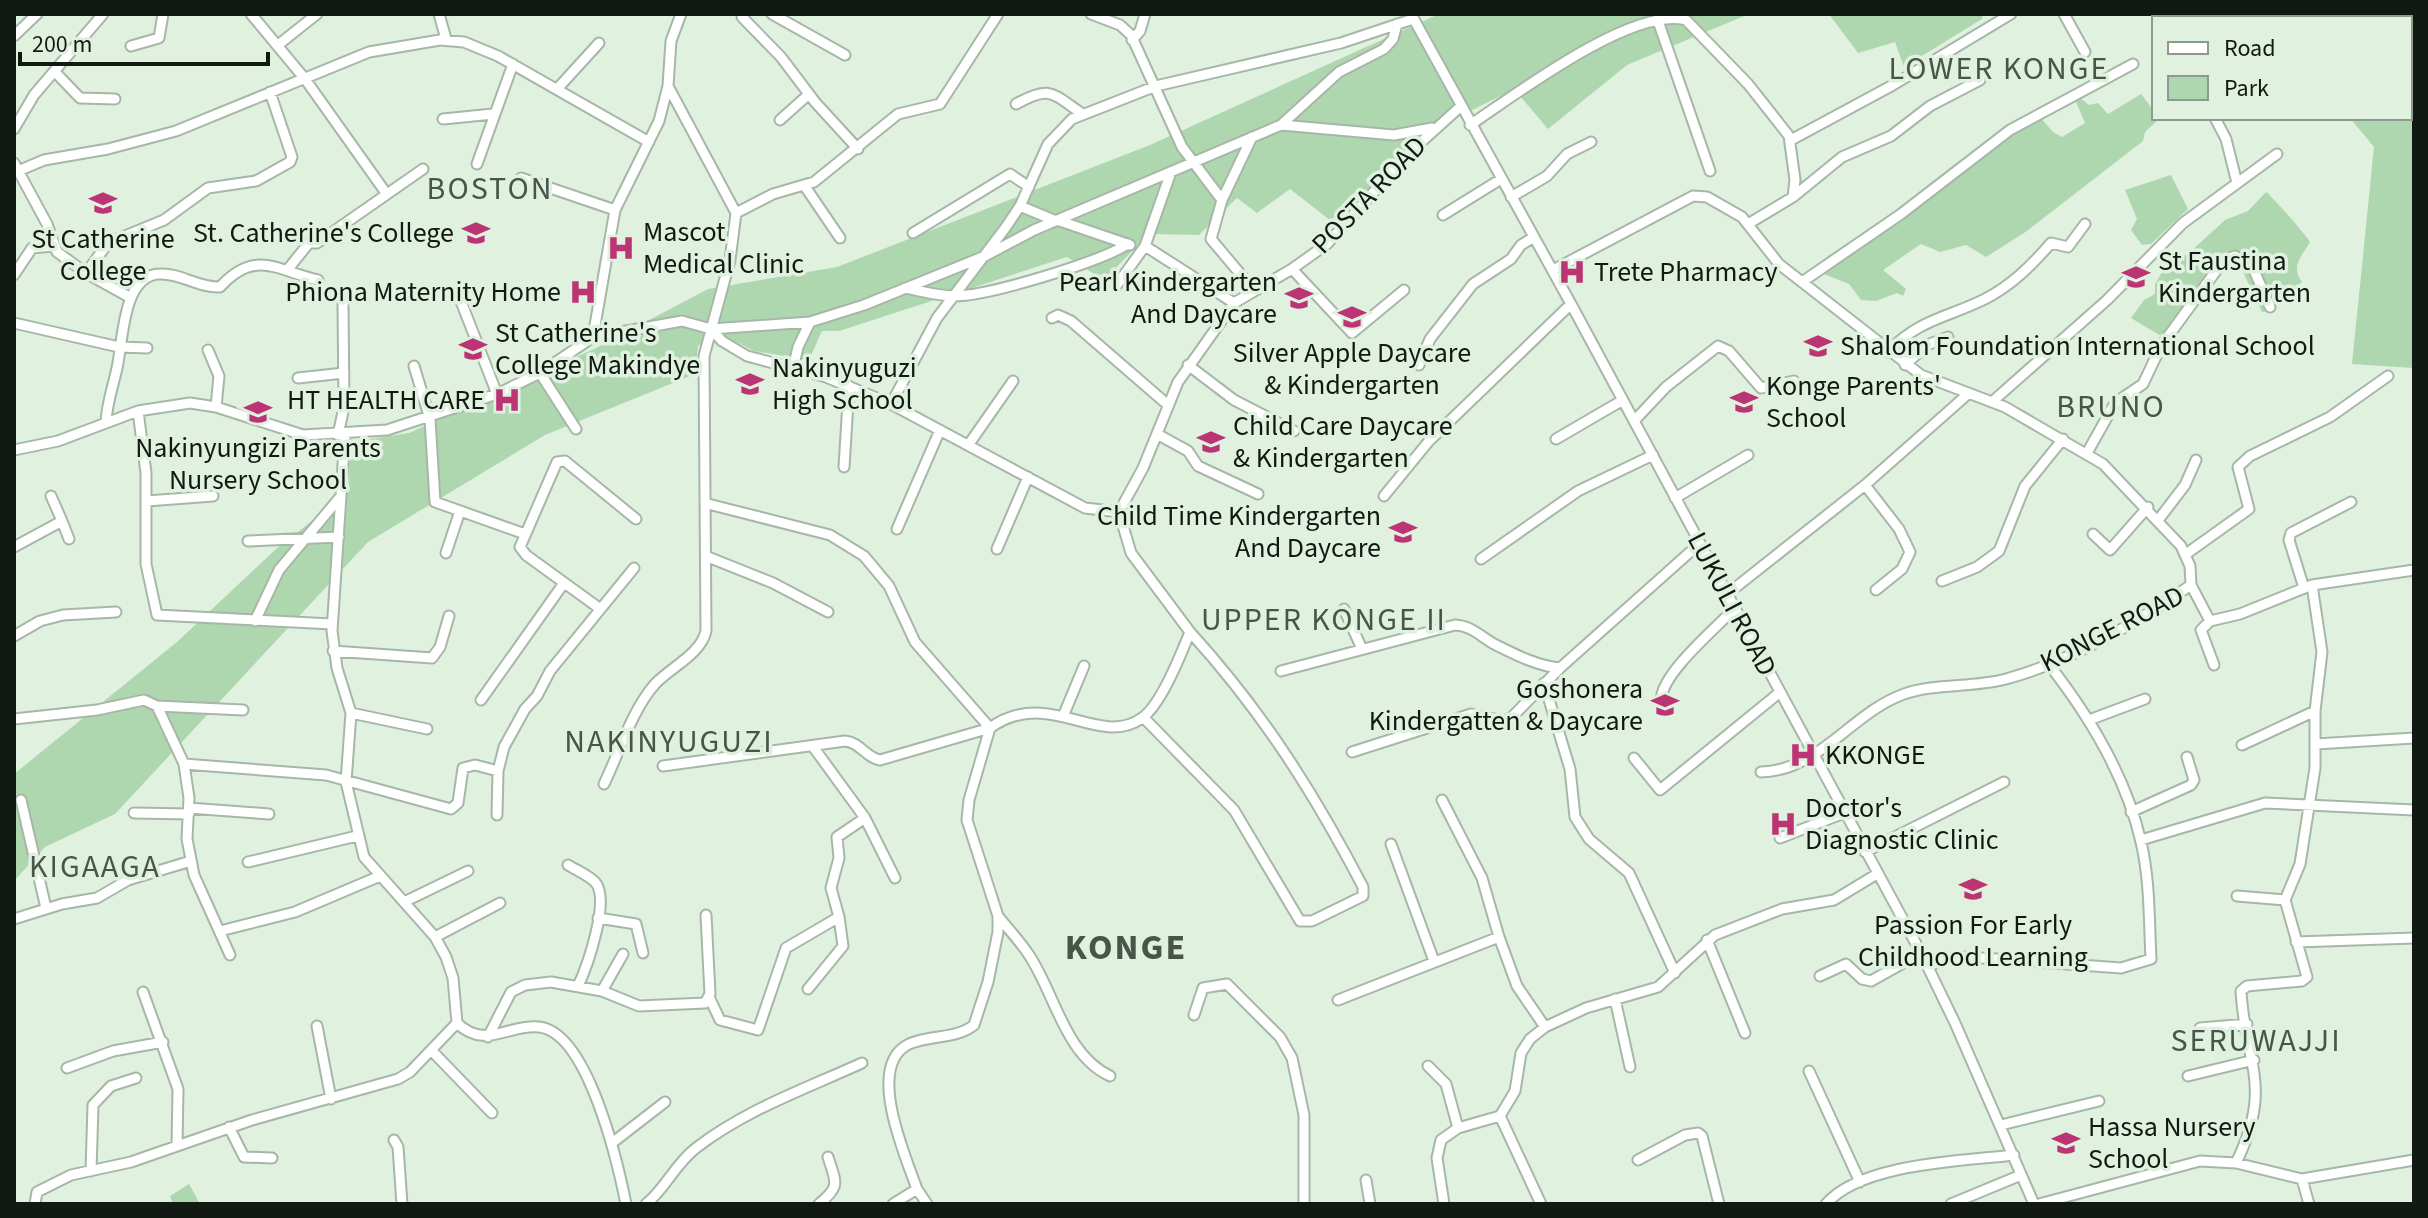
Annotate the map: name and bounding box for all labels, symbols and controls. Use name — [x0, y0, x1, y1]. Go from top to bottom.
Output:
scale bar — [20, 16, 268, 66]
legend — [2152, 16, 2412, 120]
text: 200 m — [32, 27, 92, 62]
text: Road — [2224, 31, 2276, 66]
district label: LOWER KONGE — [1889, 46, 2109, 92]
text: Park — [2224, 71, 2269, 106]
street label: POSTA ROAD — [1302, 127, 1436, 263]
district label: BOSTON — [427, 166, 553, 212]
school or university icon: St Catherine College — [88, 188, 118, 218]
place label: Mascot Medical Clinic — [643, 212, 804, 284]
place label: St. Catherine's College — [193, 213, 454, 253]
school or university icon: St. Catherine's College — [461, 218, 491, 248]
place label: St Catherine College — [31, 219, 175, 291]
hospital icon: Mascot Medical Clinic — [606, 233, 636, 263]
place label: St Faustina Kindergarten — [2158, 241, 2311, 313]
place label: Trete Pharmacy — [1594, 252, 1778, 292]
hospital icon: Trete Pharmacy — [1557, 257, 1587, 287]
place label: Pearl Kindergarten And Daycare — [1059, 262, 1277, 334]
school or university icon: St Faustina Kindergarten — [2121, 262, 2151, 292]
place label: Phiona Maternity Home — [285, 272, 561, 312]
hospital icon: Phiona Maternity Home — [568, 277, 598, 307]
school or university icon: Pearl Kindergarten And Daycare — [1284, 283, 1314, 313]
school or university icon: Silver Apple Daycare & Kindergarten — [1337, 302, 1367, 332]
place label: St Catherine's College Makindye — [495, 313, 700, 385]
place label: Shalom Foundation International School — [1840, 326, 2315, 366]
school or university icon: Shalom Foundation International School — [1803, 331, 1833, 361]
place label: Silver Apple Daycare & Kindergarten — [1233, 333, 1471, 405]
school or university icon: St Catherine's College Makindye — [458, 334, 488, 364]
place label: Nakinyuguzi High School — [772, 348, 917, 420]
place label: Konge Parents' School — [1766, 366, 1941, 438]
school or university icon: Nakinyuguzi High School — [735, 369, 765, 399]
place label: HT HEALTH CARE — [287, 380, 485, 420]
district label: BRUNO — [2056, 384, 2166, 430]
hospital icon: HT HEALTH CARE — [492, 385, 522, 415]
school or university icon: Konge Parents' School — [1729, 387, 1759, 417]
school or university icon: Nakinyungizi Parents Nursery School — [243, 397, 273, 427]
place label: Child Care Daycare & Kindergarten — [1233, 406, 1453, 478]
school or university icon: Child Care Daycare & Kindergarten — [1196, 427, 1226, 457]
place label: Nakinyungizi Parents Nursery School — [135, 428, 381, 500]
place label: Child Time Kindergarten And Daycare — [1097, 496, 1381, 568]
school or university icon: Child Time Kindergarten And Daycare — [1388, 517, 1418, 547]
street label: LUKULI ROAD — [1677, 525, 1787, 683]
street label: KONGE ROAD — [2033, 576, 2191, 682]
district label: UPPER KONGE II — [1201, 597, 1447, 643]
place label: Goshonera Kindergatten & Daycare — [1369, 669, 1643, 741]
school or university icon: Goshonera Kindergatten & Daycare — [1650, 690, 1680, 720]
district label: NAKINYUGUZI — [564, 719, 774, 765]
place label: KKONGE — [1825, 735, 1926, 775]
hospital icon: KKONGE — [1788, 740, 1818, 770]
place label: Doctor's Diagnostic Clinic — [1805, 788, 1999, 860]
hospital icon: Doctor's Diagnostic Clinic — [1768, 809, 1798, 839]
district label: KIGAAGA — [29, 844, 161, 890]
school or university icon: Passion For Early Childhood Learning — [1958, 874, 1988, 904]
place label: Passion For Early Childhood Learning — [1858, 905, 2088, 977]
district label: KONGE — [1065, 922, 1187, 973]
district label: SERUWAJJI — [2170, 1018, 2342, 1064]
place label: Hassa Nursery School — [2088, 1107, 2256, 1179]
school or university icon: Hassa Nursery School — [2051, 1128, 2081, 1158]

